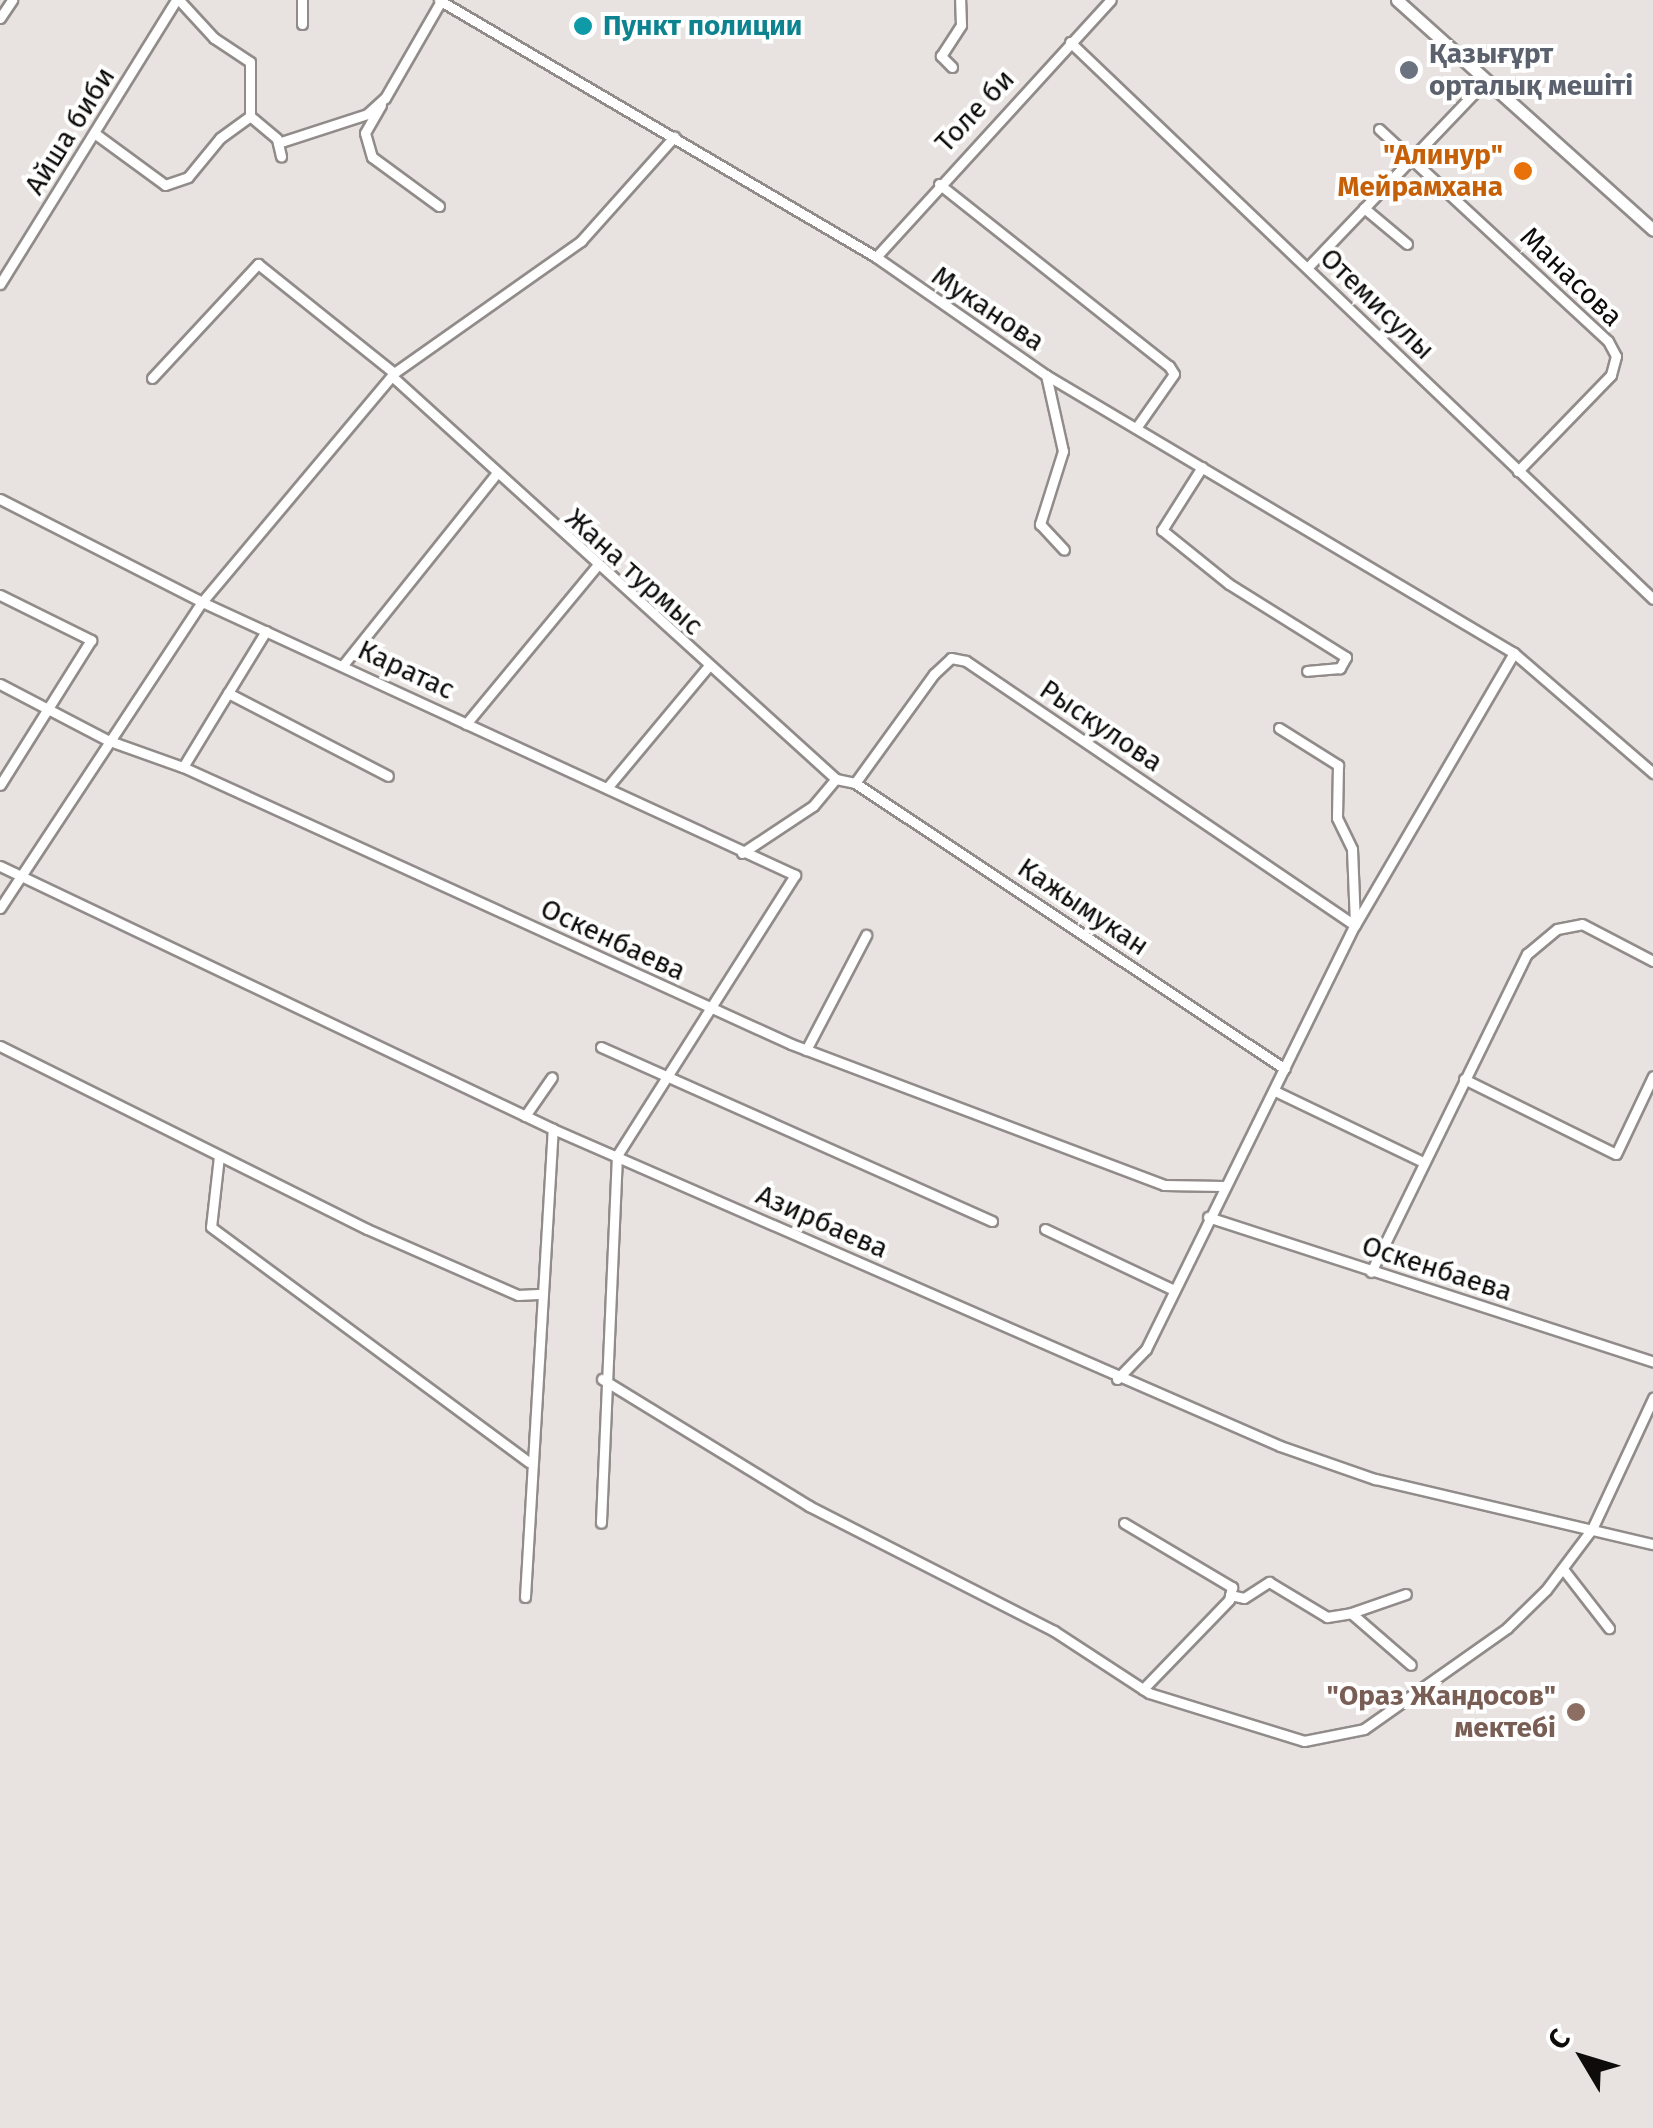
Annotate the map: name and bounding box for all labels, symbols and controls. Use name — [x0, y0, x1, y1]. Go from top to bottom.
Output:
place label: Пункт полиции — [603, 9, 802, 43]
marker: Пункт полиции — [572, 15, 594, 37]
place label: Қазығұрт орталық мешіті — [1429, 37, 1633, 103]
marker: Қазығұрт орталық мешіті — [1398, 59, 1420, 81]
street label: Айша биби — [18, 61, 122, 201]
street label: Толе би — [928, 63, 1022, 159]
place label: "Алинур" Мейрамхана — [1337, 138, 1503, 204]
marker: "Алинур" Мейрамхана — [1512, 160, 1534, 182]
street label: Манасова — [1513, 220, 1629, 334]
street label: Отемисулы — [1313, 241, 1441, 367]
street label: Муканова — [925, 259, 1051, 359]
street label: Жана турмыс — [558, 502, 710, 642]
street label: Каратас — [352, 633, 460, 707]
street label: Рыскулова — [1033, 673, 1169, 779]
street label: Кажымукан — [1011, 851, 1155, 963]
street label: Оскенбаева — [535, 892, 691, 988]
street label: Азирбаева — [751, 1178, 893, 1266]
street label: Оскенбаева — [1358, 1229, 1516, 1309]
place label: "Ораз Жандосов" мектебі — [1327, 1679, 1556, 1745]
marker: "Ораз Жандосов" мектебі — [1565, 1701, 1587, 1723]
north arrow — [1533, 2008, 1633, 2108]
text: С — [1541, 2023, 1577, 2056]

